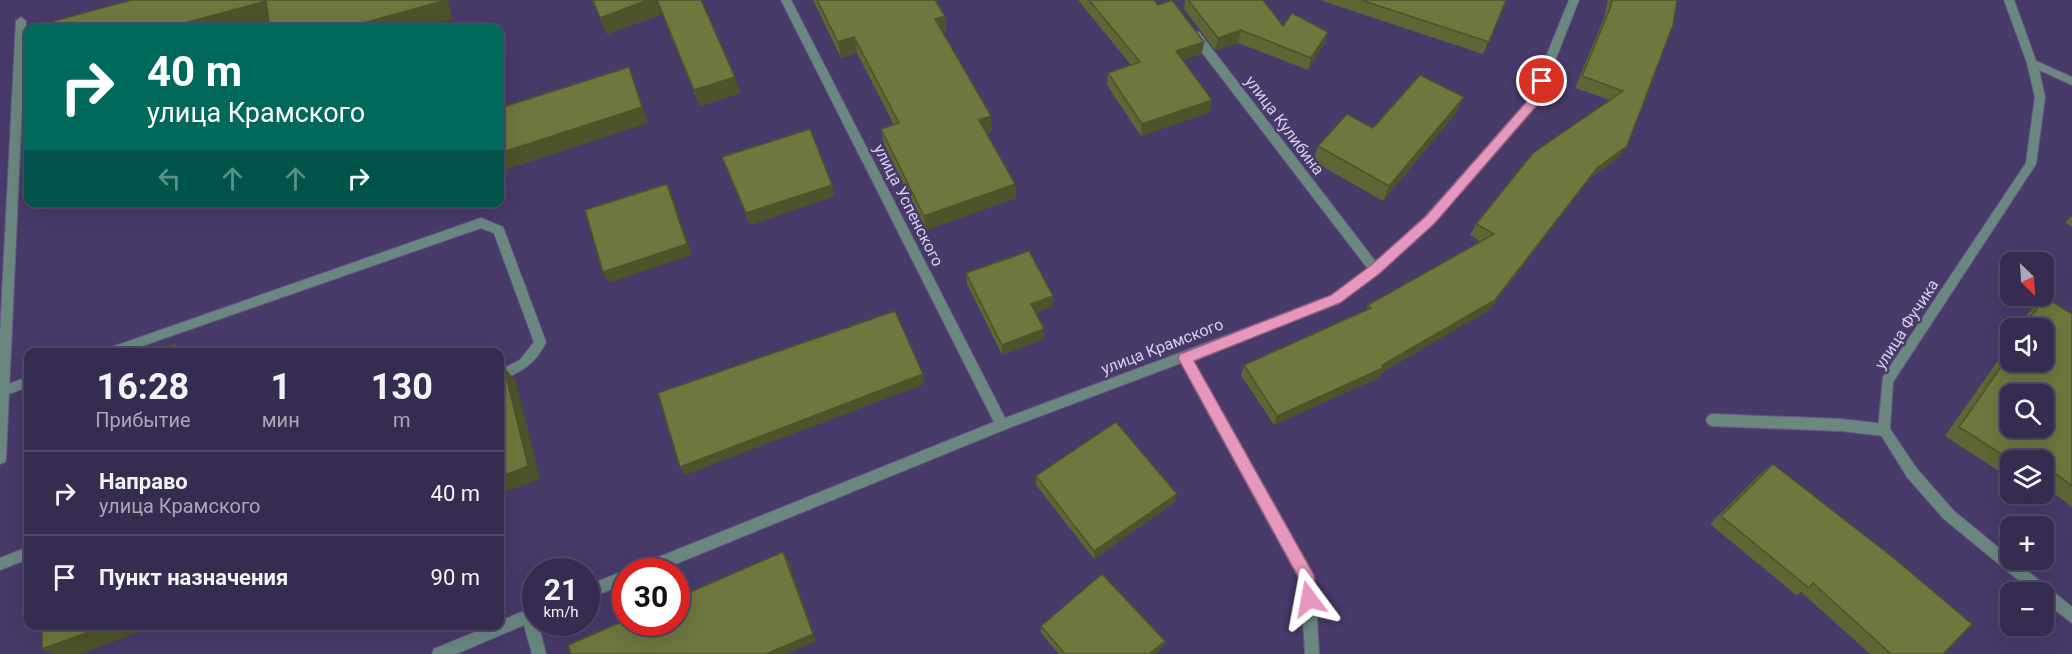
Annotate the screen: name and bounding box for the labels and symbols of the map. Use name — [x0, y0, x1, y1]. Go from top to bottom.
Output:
pin — [1516, 55, 1567, 106]
street label: улица Кулибина — [1241, 72, 1328, 179]
street label: улица Успенского — [870, 141, 948, 269]
north arrow — [2000, 252, 2054, 306]
street label: улица Фучика — [1870, 276, 1942, 373]
street label: улица Крамского — [1098, 314, 1226, 378]
speed limit sign: 30 — [612, 558, 690, 636]
position arrow — [1277, 567, 1341, 631]

